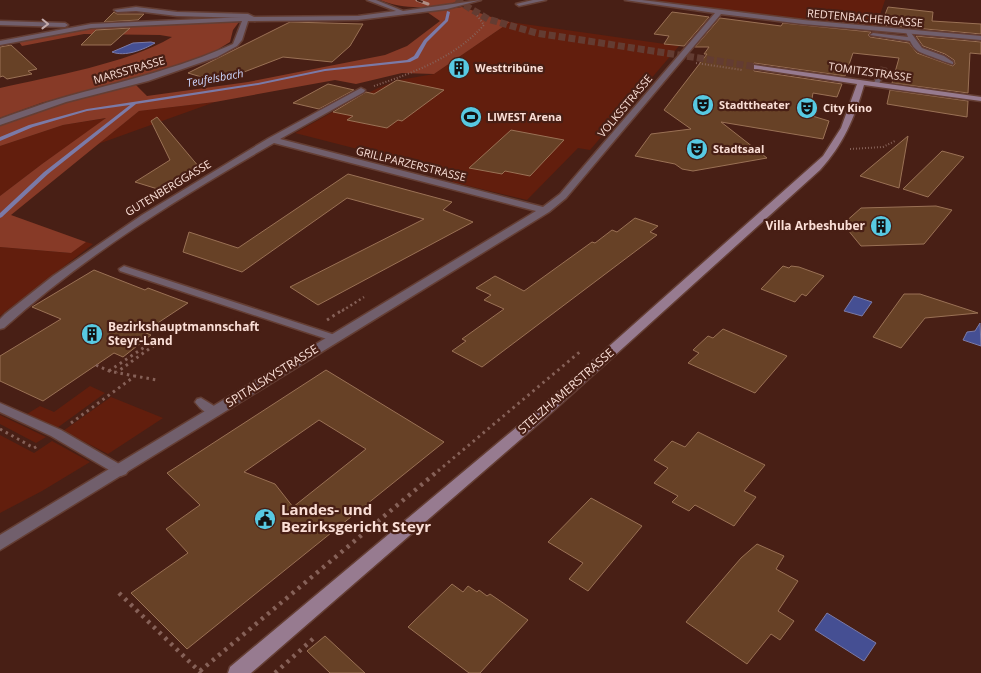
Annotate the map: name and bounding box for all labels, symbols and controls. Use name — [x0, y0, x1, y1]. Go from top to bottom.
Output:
street label: REDTENBACHERGASSE — [806, 5, 924, 30]
one-way arrow — [42, 19, 50, 30]
street label: MARSSTRASSE — [91, 52, 166, 87]
building icon: Westtribüne — [447, 56, 471, 80]
street label: TOMITZSTRASSE — [827, 58, 913, 85]
place label: Westtribüne — [475, 60, 544, 75]
water label: Teufelsbach — [185, 65, 245, 90]
street label: VOLKSSTRASSE — [594, 71, 655, 140]
theatre icon: Stadttheater — [691, 93, 715, 117]
theatre icon: City Kino — [795, 96, 819, 120]
place label: Stadttheater — [719, 97, 790, 112]
place label: City Kino — [823, 100, 872, 115]
sports icon: LIWEST Arena — [459, 105, 483, 129]
place label: LIWEST Arena — [487, 109, 562, 124]
theatre icon: Stadtsaal — [685, 137, 709, 161]
place label: Stadtsaal — [713, 141, 764, 156]
street label: GRILLPARZERSTRASSE — [355, 143, 468, 184]
street label: GUTENBERGGASSE — [122, 156, 213, 219]
building icon: Villa Arbeshuber — [869, 214, 893, 238]
place label: Villa Arbeshuber — [766, 217, 866, 234]
place label: Bezirkshauptmannschaft Steyr-Land — [108, 318, 259, 349]
building icon: Bezirkshauptmannschaft Steyr-Land — [80, 322, 104, 346]
street label: SPITALSKYSTRASSE — [222, 340, 321, 411]
street label: STELZHAMERSTRASSE — [514, 344, 617, 437]
place label: Landes- und Bezirksgericht Steyr — [281, 499, 431, 536]
public building icon: Landes- und Bezirksgericht Steyr — [253, 507, 277, 531]

